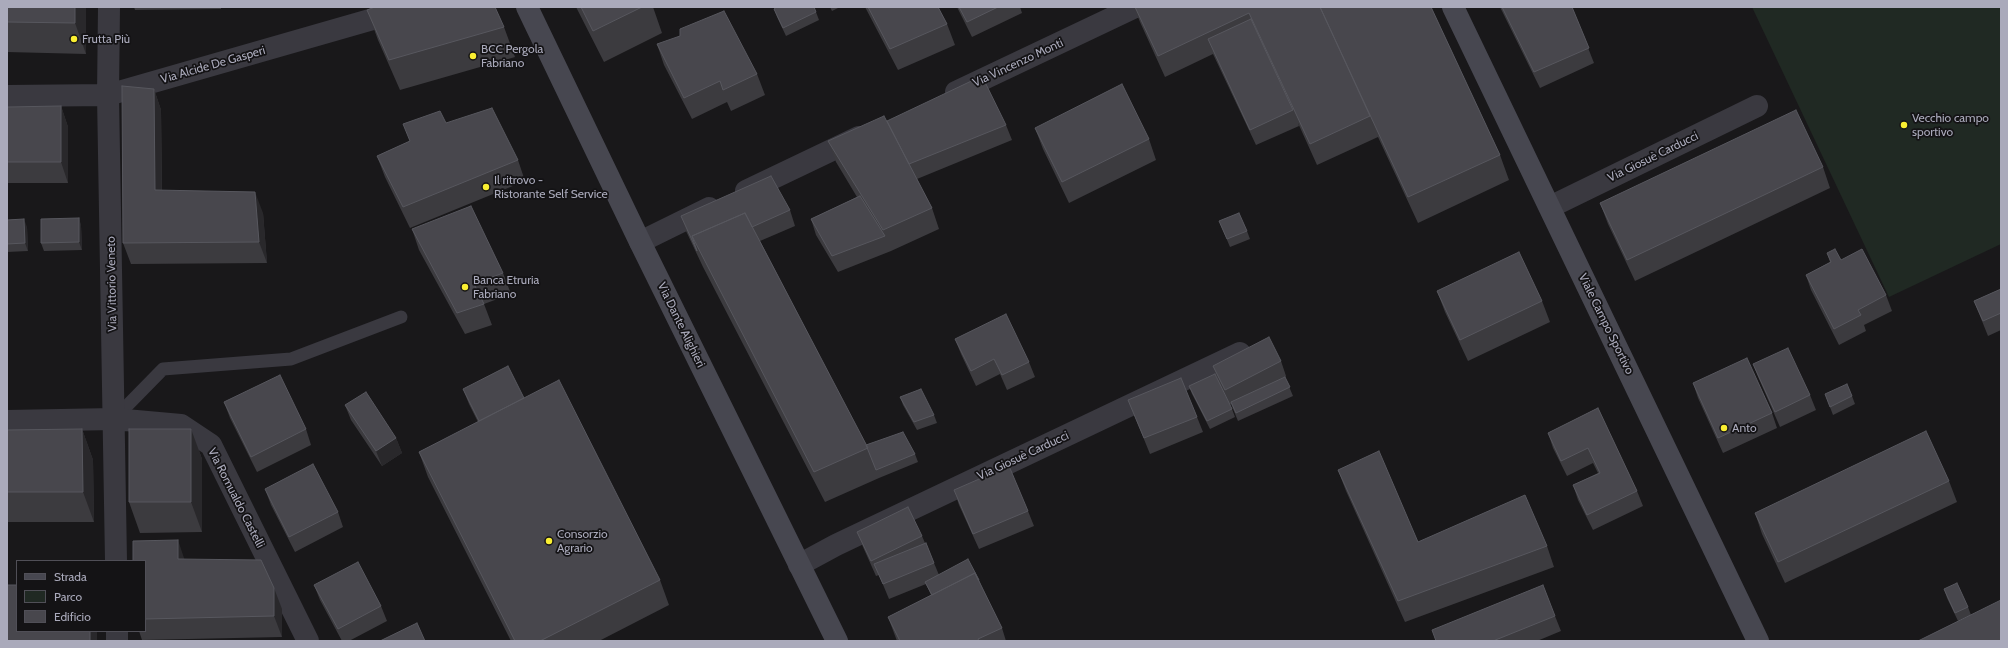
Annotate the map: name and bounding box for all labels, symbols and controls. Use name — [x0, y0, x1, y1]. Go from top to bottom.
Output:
place label: Frutta Più — [82, 32, 130, 46]
marker: Frutta Più — [69, 34, 79, 44]
street label: Via Vincenzo Monti — [970, 36, 1066, 90]
place label: BCC Pergola Fabriano — [481, 42, 543, 70]
street label: Via Alcide De Gasperi — [159, 43, 267, 87]
marker: BCC Pergola Fabriano — [468, 51, 478, 61]
place label: Vecchio campo sportivo — [1912, 111, 1989, 139]
marker: Vecchio campo sportivo — [1899, 120, 1909, 130]
street label: Via Giosuè Carducci — [1605, 129, 1701, 185]
place label: Il ritrovo - Ristorante Self Service — [494, 173, 608, 201]
marker: Il ritrovo - Ristorante Self Service — [481, 182, 491, 192]
street label: Via Vittorio Veneto — [104, 236, 120, 332]
street label: Viale Campo Sportivo — [1575, 271, 1637, 377]
place label: Banca Etruria Fabriano — [473, 273, 539, 301]
street label: Via Dante Alighieri — [654, 280, 708, 370]
marker: Banca Etruria Fabriano — [460, 282, 470, 292]
place label: Anto — [1732, 421, 1757, 435]
marker: Anto — [1719, 423, 1729, 433]
street label: Via Giosuè Carducci — [975, 429, 1071, 483]
street label: Via Romualdo Castelli — [205, 446, 267, 550]
place label: Consorzio Agrario — [557, 527, 608, 555]
marker: Consorzio Agrario — [544, 536, 554, 546]
legend — [16, 560, 146, 632]
text: Strada — [54, 569, 87, 584]
text: Parco — [54, 589, 82, 604]
text: Edificio — [54, 609, 91, 624]

